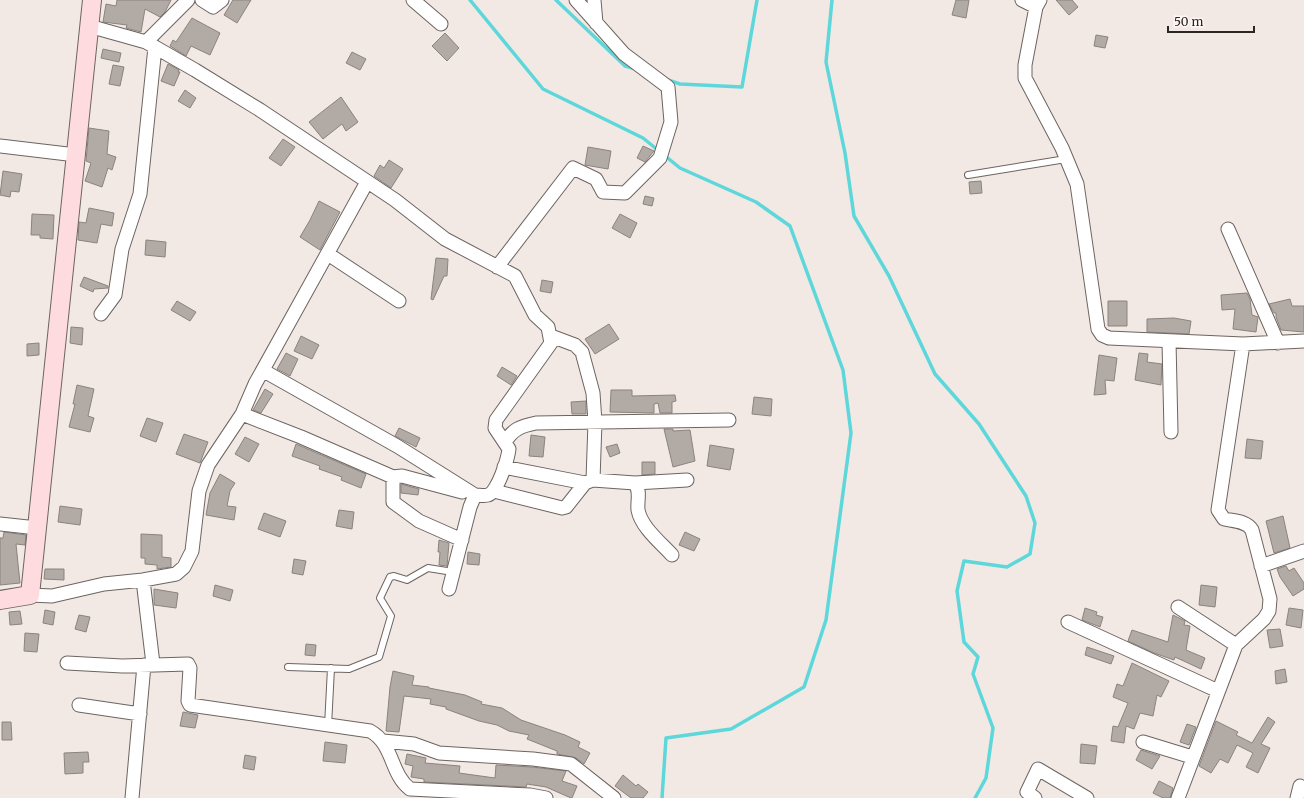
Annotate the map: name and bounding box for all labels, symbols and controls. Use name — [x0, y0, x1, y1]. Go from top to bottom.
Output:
scale bar — [1168, 8, 1254, 34]
text: 50 m — [1174, 14, 1203, 29]

